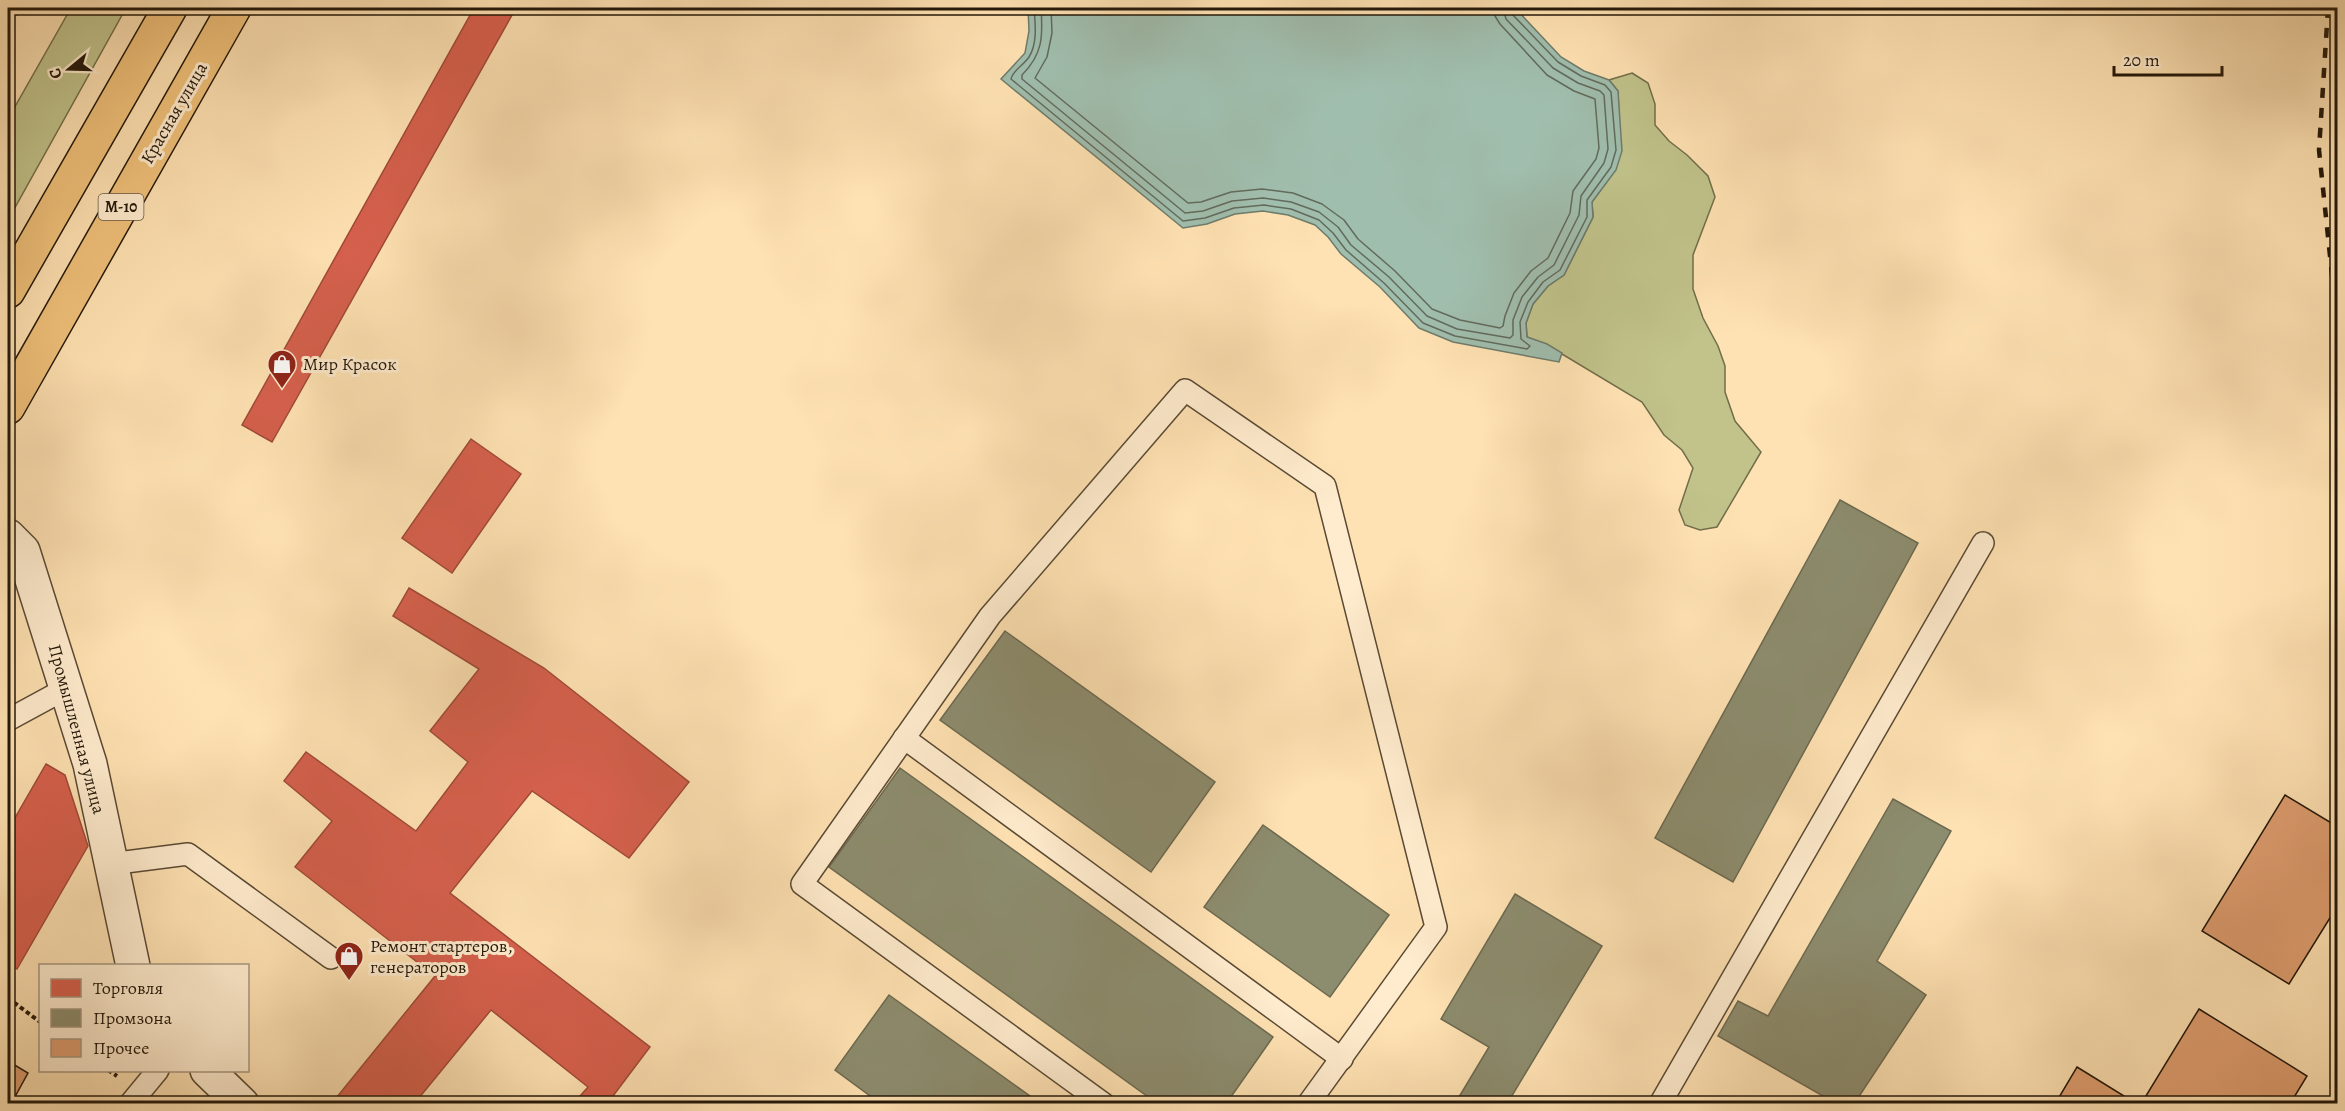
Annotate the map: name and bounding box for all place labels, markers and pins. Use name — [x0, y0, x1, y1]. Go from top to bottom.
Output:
shop icon: Мир Красок — [266, 348, 298, 390]
place label: Мир Красок — [303, 352, 397, 376]
place label: Ремонт стартеров, генераторов — [370, 934, 513, 979]
shop icon: Ремонт стартеров, генераторов — [333, 940, 365, 982]

